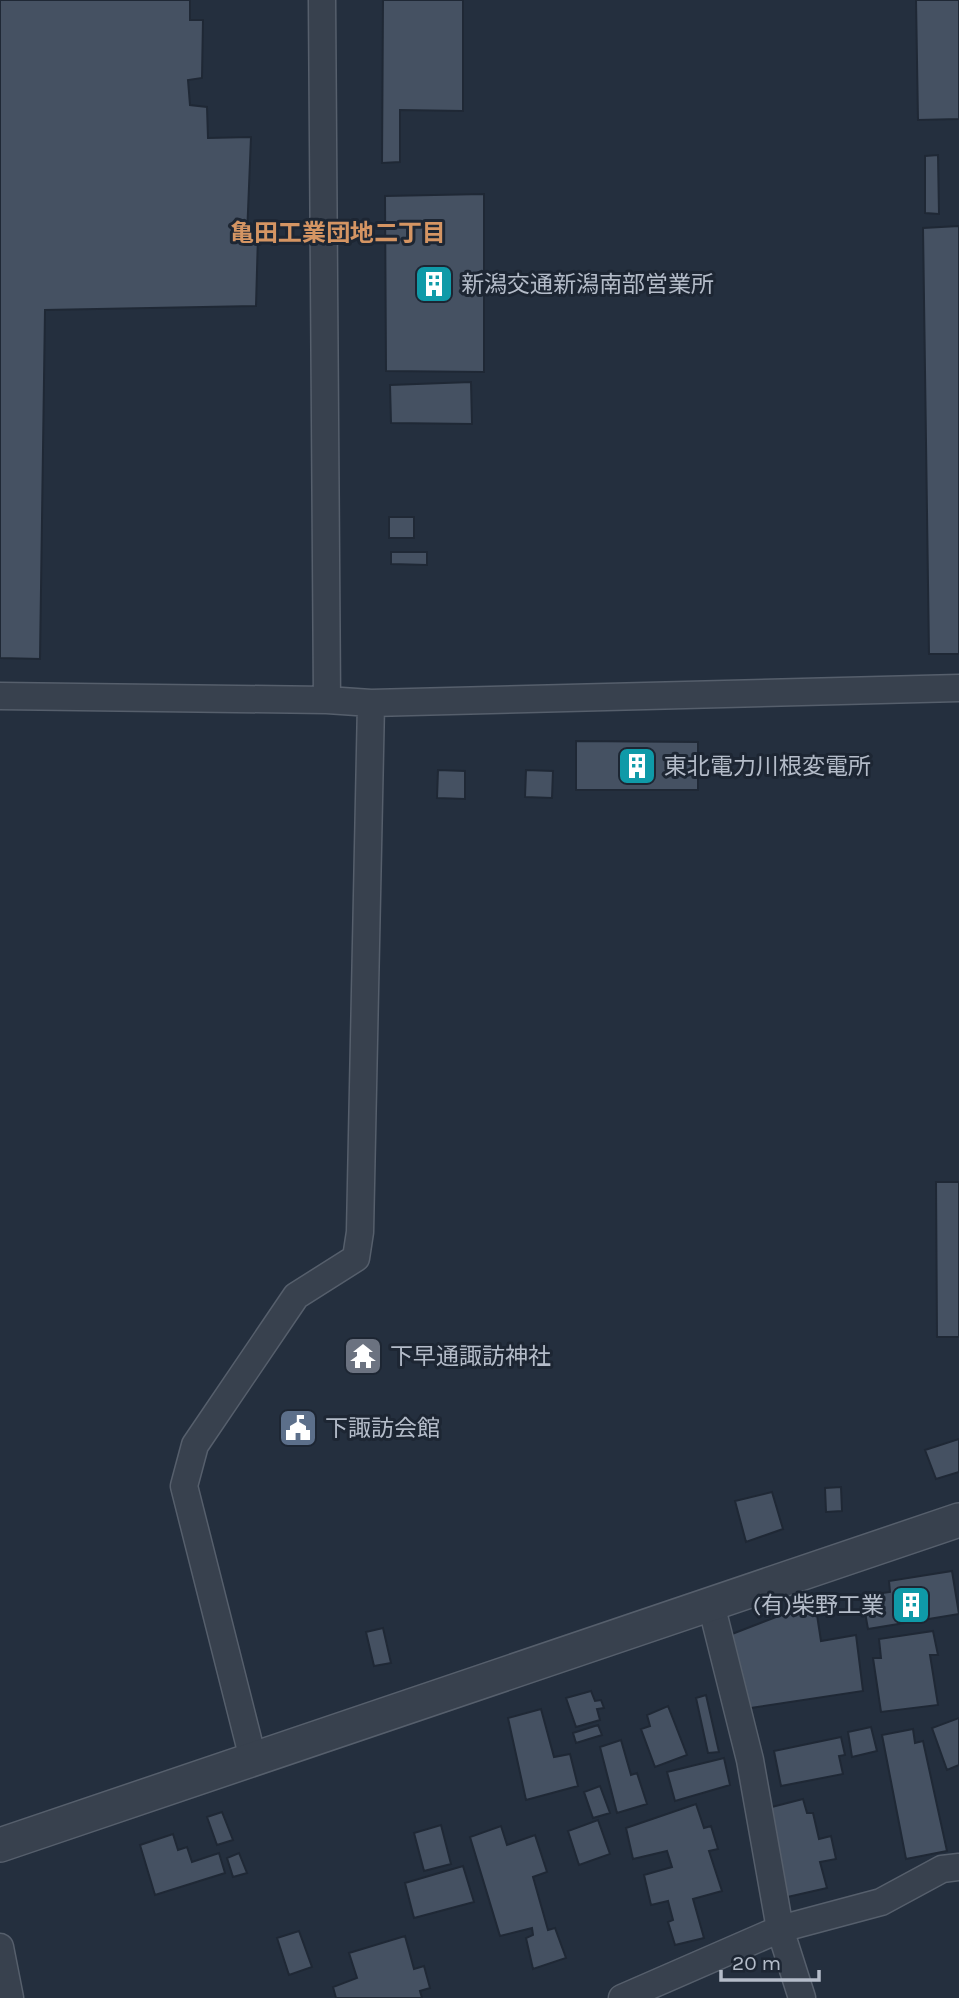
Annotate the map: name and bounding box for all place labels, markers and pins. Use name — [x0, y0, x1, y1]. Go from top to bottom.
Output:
building icon: 新潟交通新潟南部営業所 — [413, 263, 455, 305]
place label: 新潟交通新潟南部営業所 — [461, 271, 714, 298]
building icon: 東北電力川根変電所 — [616, 745, 658, 787]
place label: 東北電力川根変電所 — [664, 753, 871, 780]
temple icon: 下早通諏訪神社 — [342, 1335, 384, 1377]
place label: 下早通諏訪神社 — [390, 1343, 551, 1370]
public building icon: 下諏訪会館 — [277, 1407, 319, 1449]
place label: 下諏訪会館 — [325, 1415, 440, 1442]
building icon: (有)柴野工業 — [890, 1584, 932, 1626]
place label: (有)柴野工業 — [753, 1592, 884, 1619]

